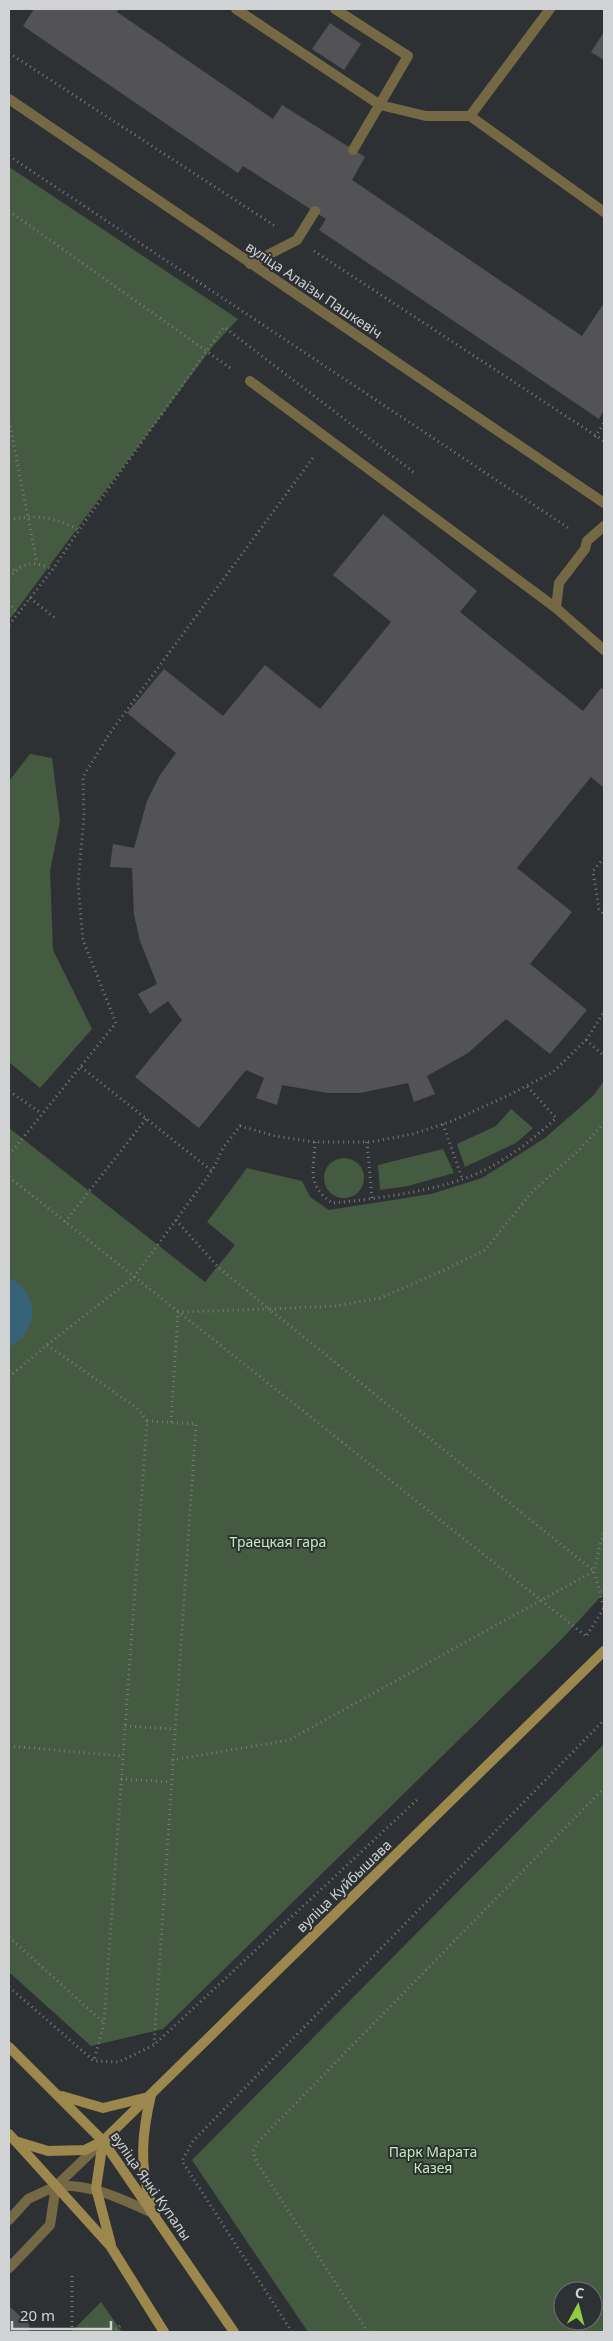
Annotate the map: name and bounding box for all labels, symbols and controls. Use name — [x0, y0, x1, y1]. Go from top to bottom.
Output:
street label: вуліца Алаізы Пашкевіч — [242, 237, 386, 342]
park label: Траецкая гара — [230, 1532, 326, 1551]
street label: вуліца Куйбышава — [292, 1835, 395, 1936]
street label: вуліца Янкі Купалы — [107, 2127, 196, 2244]
park label: Парк Марата Казея — [389, 2142, 477, 2177]
north arrow — [553, 2281, 603, 2331]
text: С — [574, 2283, 585, 2303]
scale bar — [12, 2298, 111, 2330]
text: 20 m — [20, 2305, 55, 2325]

